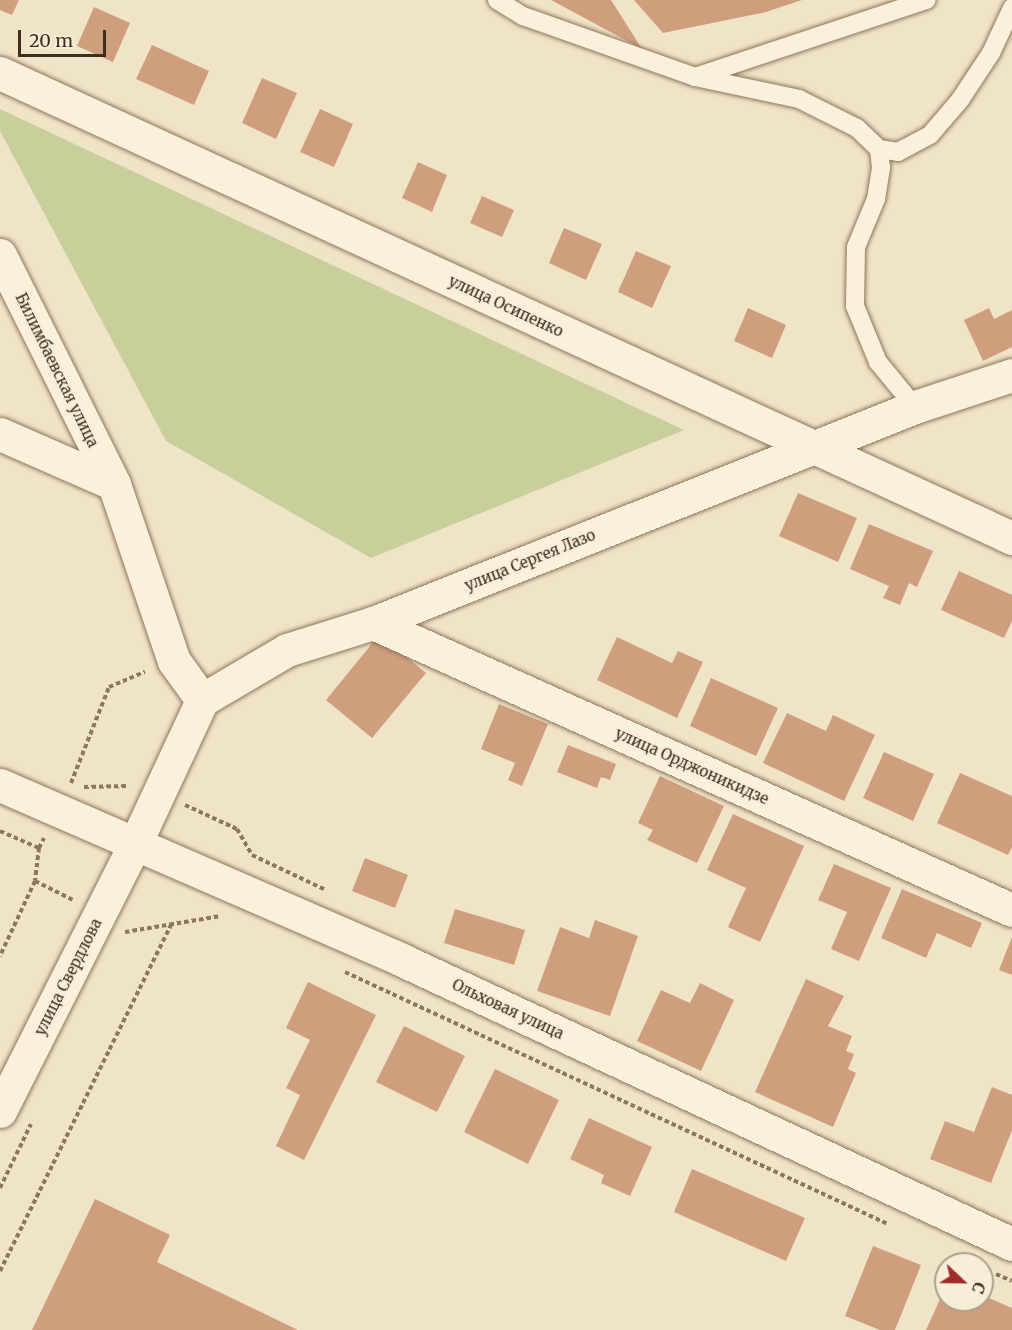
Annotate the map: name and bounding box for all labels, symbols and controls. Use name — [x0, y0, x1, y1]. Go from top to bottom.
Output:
scale bar — [21, 18, 110, 56]
text: 20 m — [29, 29, 73, 52]
street label: улица Осипенко — [446, 272, 566, 340]
street label: Билимбаевская улица — [12, 290, 102, 450]
street label: улица Сергея Лазо — [462, 526, 598, 594]
street label: улица Орджоникидзе — [613, 724, 771, 808]
street label: улица Свердлова — [31, 915, 105, 1039]
street label: Ольховая улица — [449, 975, 567, 1043]
north arrow — [934, 1252, 994, 1312]
text: С — [968, 1279, 990, 1297]

